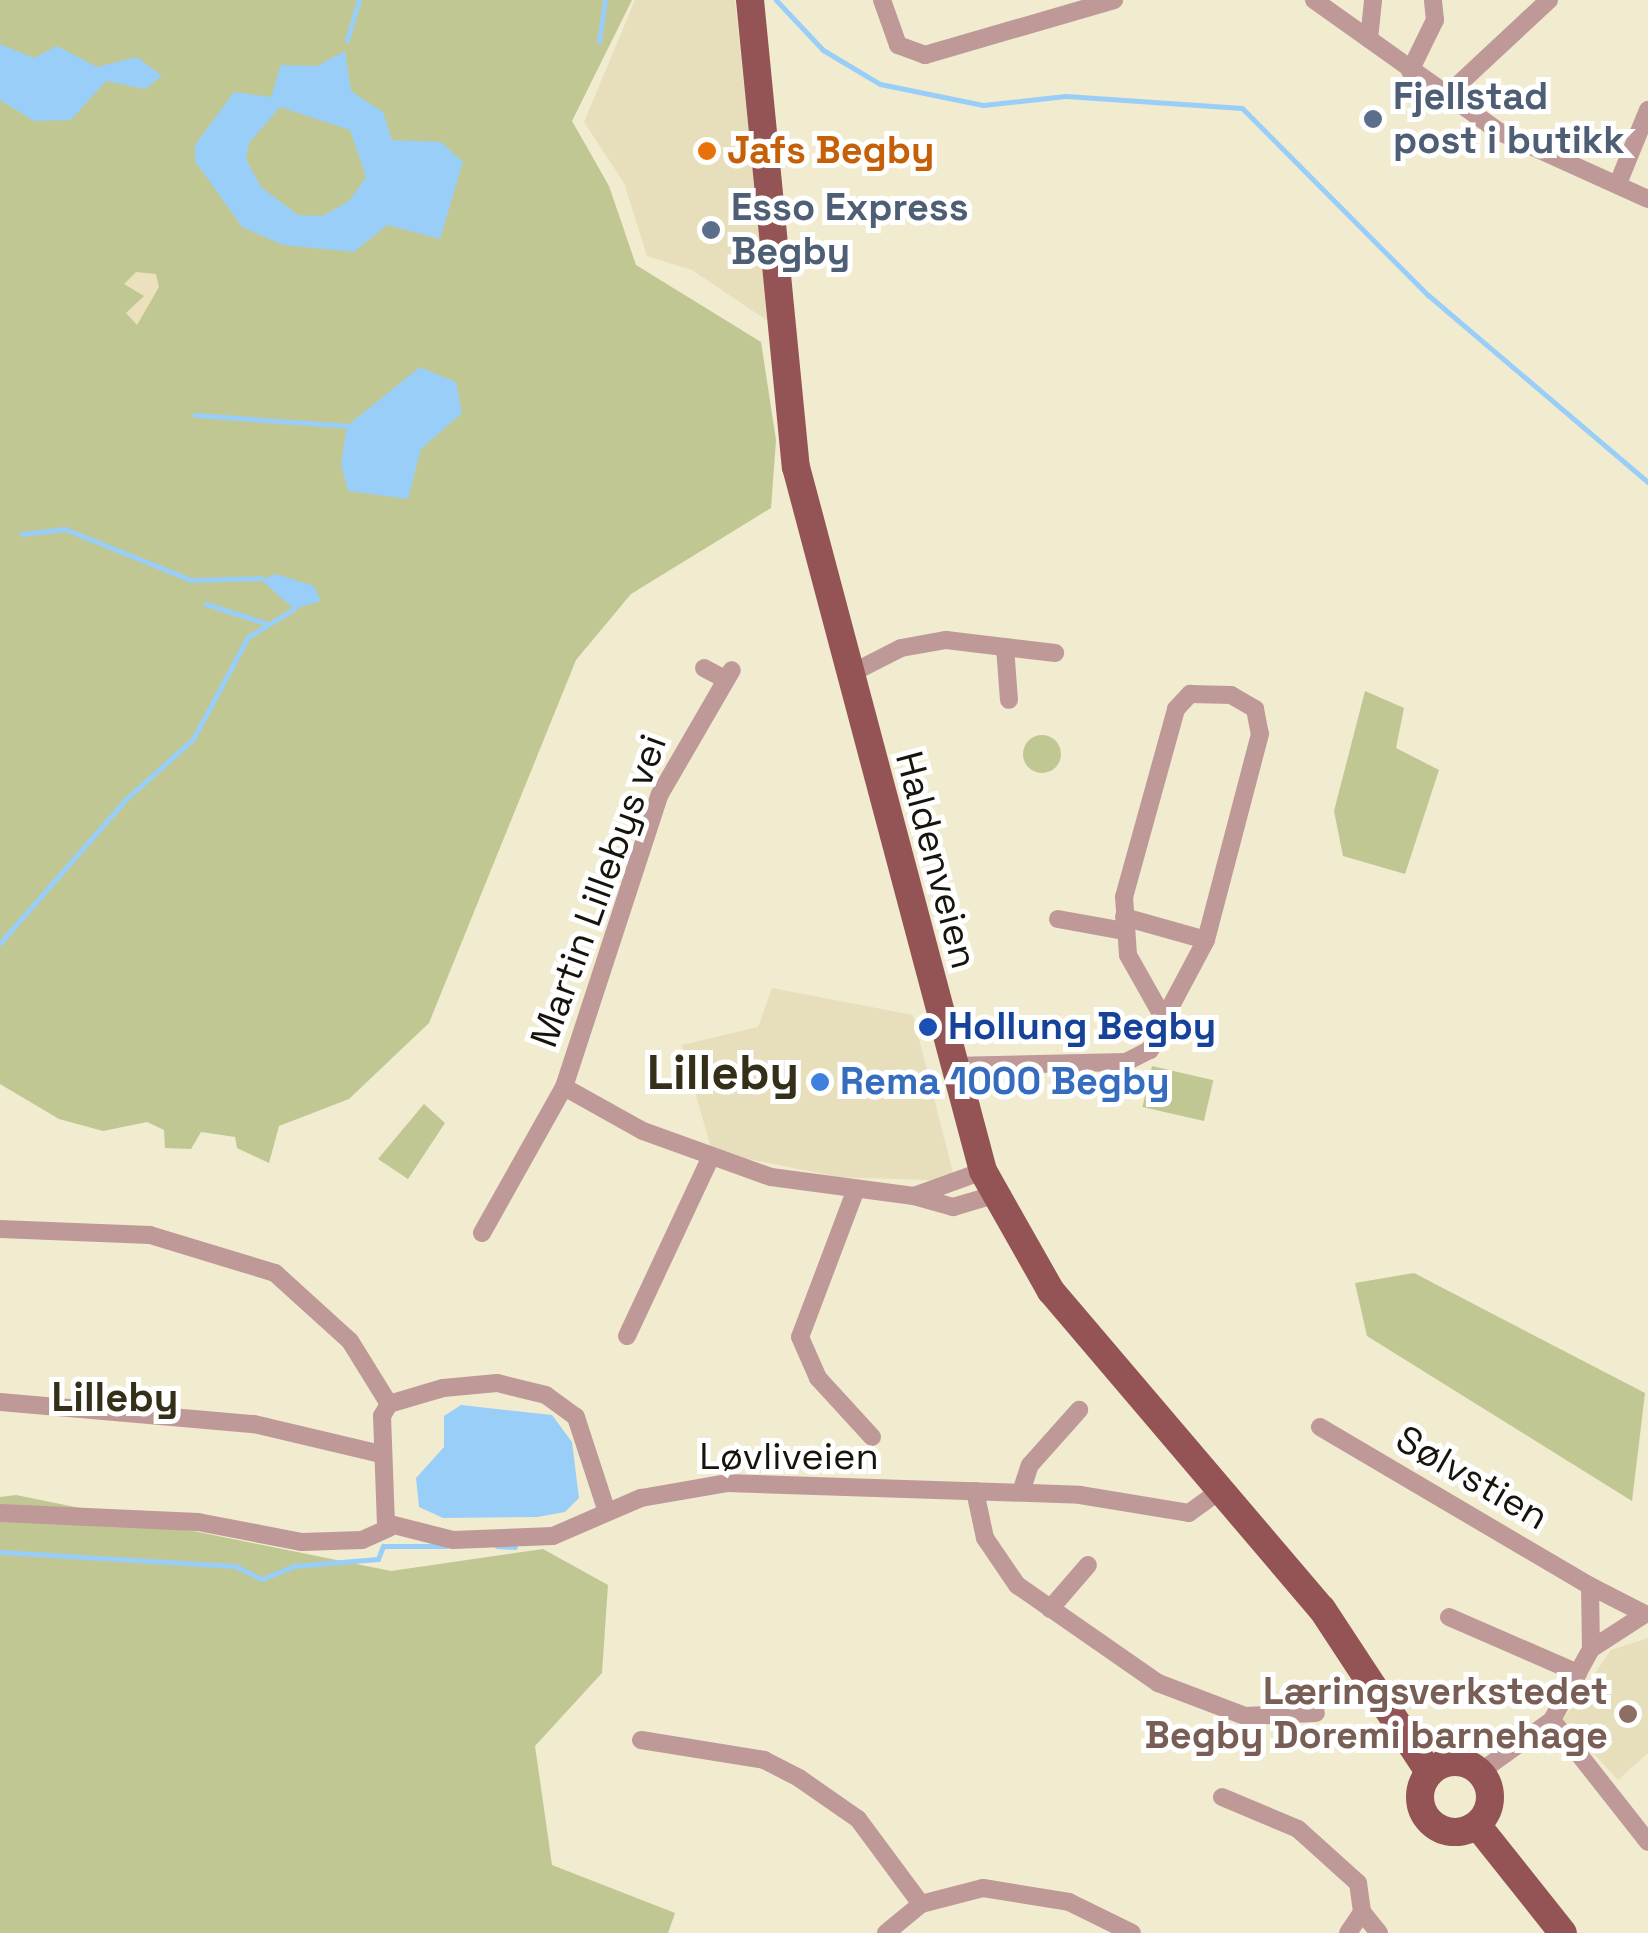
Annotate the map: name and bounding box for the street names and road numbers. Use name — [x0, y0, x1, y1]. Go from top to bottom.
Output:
street label: Martin Lillebys vei — [521, 729, 677, 1053]
street label: Haldenveien — [885, 746, 987, 974]
street label: Sølvstien — [1388, 1416, 1556, 1540]
street label: Løvliveien — [699, 1434, 879, 1480]

